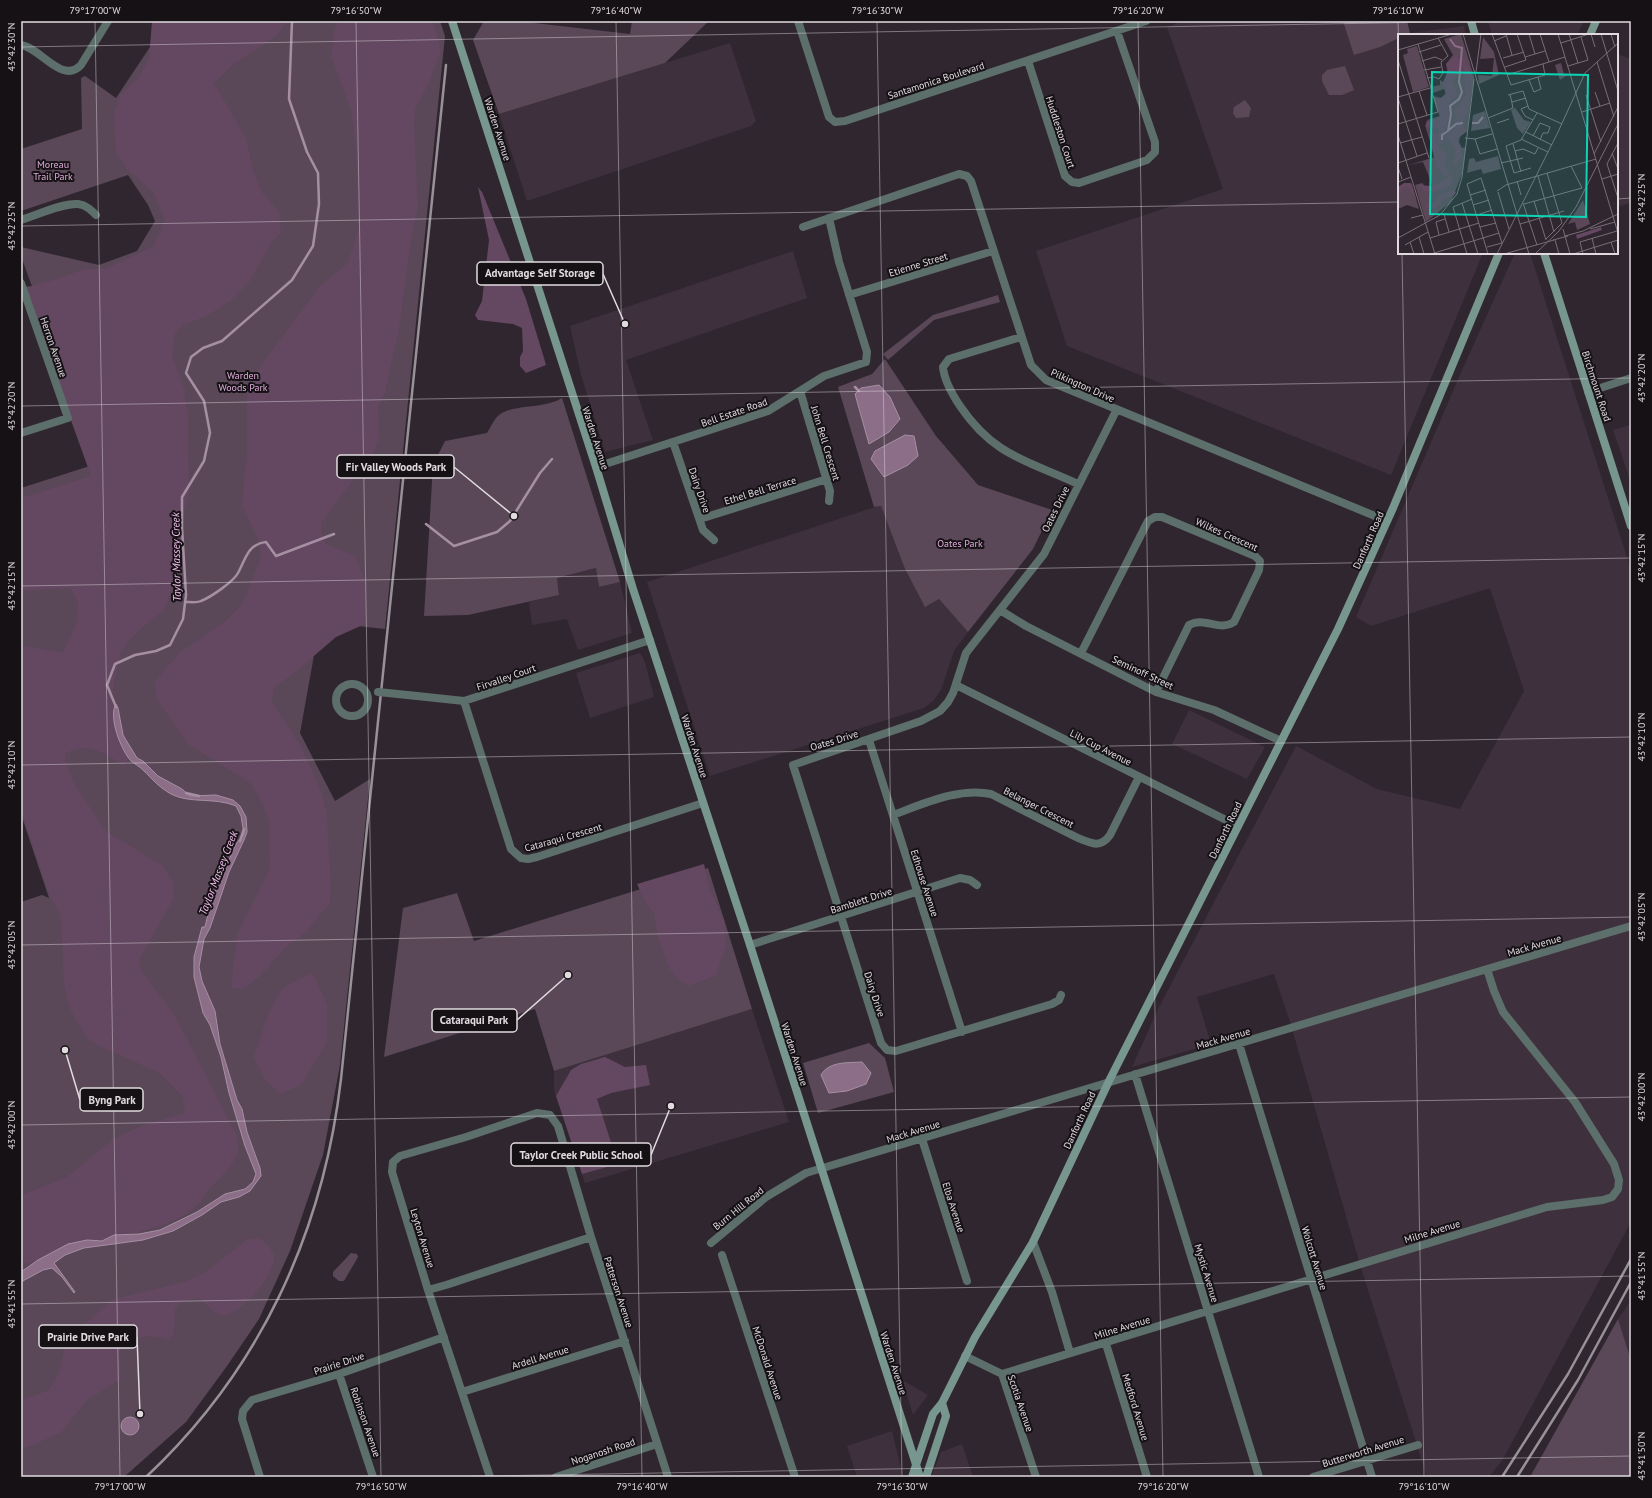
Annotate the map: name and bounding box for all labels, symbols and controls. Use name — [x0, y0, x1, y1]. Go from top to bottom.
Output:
text: 79°17'00"W — [69, 4, 121, 17]
text: 79°16'50"W — [330, 4, 382, 17]
text: 79°16'40"W — [590, 4, 642, 17]
text: 79°16'30"W — [851, 4, 903, 17]
text: 79°16'20"W — [1112, 4, 1164, 17]
text: 79°16'10"W — [1372, 4, 1424, 17]
text: 43°42'30"N — [5, 22, 18, 72]
inset map — [1398, 34, 1618, 254]
street label: Santamonica Boulevard — [886, 59, 986, 102]
street label: Huddleston Court — [1043, 94, 1078, 170]
street label: Warden Avenue — [481, 96, 514, 162]
park label: Moreau Trail Park — [33, 158, 73, 183]
text: 43°42'25"N — [1635, 173, 1648, 223]
text: 43°42'25"N — [5, 201, 18, 251]
street label: Etienne Street — [887, 249, 950, 280]
callout: Advantage Self Storage — [477, 262, 603, 285]
text: Advantage Self Storage — [485, 266, 595, 280]
street label: Herron Avenue — [37, 315, 70, 379]
street label: Birchmount Road — [1579, 349, 1614, 423]
text: 43°42'20"N — [1635, 353, 1648, 403]
street label: Pilkington Drive — [1049, 366, 1117, 405]
park label: Warden Woods Park — [218, 369, 268, 394]
text: 43°42'20"N — [5, 381, 18, 431]
street label: Bell Estate Road — [699, 395, 769, 430]
street label: John Bell Crescent — [808, 403, 843, 483]
street label: Warden Avenue — [579, 405, 612, 471]
callout: Fir Valley Woods Park — [337, 455, 454, 478]
text: Fir Valley Woods Park — [346, 460, 447, 474]
street label: Dairy Drive — [686, 466, 713, 514]
street label: Ethel Bell Terrace — [723, 473, 798, 508]
street label: Oates Drive — [1039, 484, 1072, 534]
street label: Danforth Road — [1350, 509, 1387, 571]
water label: Taylor Massey Creek — [168, 511, 184, 602]
street label: Wilkes Crescent — [1194, 515, 1261, 554]
text: 43°42'15"N — [1635, 533, 1648, 583]
park label: Oates Park — [937, 537, 983, 550]
text: 43°42'15"N — [5, 561, 18, 611]
street label: Seminoff Street — [1110, 653, 1176, 693]
street label: Firvalley Court — [475, 661, 538, 694]
text: 43°42'10"N — [1635, 712, 1648, 762]
street label: Warden Avenue — [678, 713, 711, 779]
street label: Lily Cup Avenue — [1068, 726, 1134, 769]
street label: Oates Drive — [809, 727, 860, 754]
text: 43°42'10"N — [5, 740, 18, 790]
street label: Belanger Crescent — [1001, 784, 1077, 831]
street label: Danforth Road — [1206, 800, 1245, 861]
street label: Cataraqui Crescent — [523, 820, 604, 855]
water label: Taylor Massey Creek — [195, 828, 241, 917]
street label: Edhouse Avenue — [908, 848, 941, 918]
street label: Bamblett Drive — [829, 884, 894, 917]
text: 43°42'05"N — [1635, 892, 1648, 942]
text: 43°42'05"N — [5, 920, 18, 970]
street label: Mack Avenue — [1506, 932, 1563, 959]
street label: Dairy Drive — [861, 970, 888, 1018]
callout: Cataraqui Park — [432, 1009, 517, 1032]
text: Cataraqui Park — [440, 1013, 509, 1027]
street label: Warden Avenue — [778, 1021, 811, 1087]
street label: Mack Avenue — [1195, 1025, 1252, 1052]
text: 43°42'00"N — [1635, 1072, 1648, 1122]
callout: Byng Park — [80, 1088, 143, 1111]
street label: Danforth Road — [1061, 1089, 1098, 1151]
text: Byng Park — [88, 1093, 136, 1107]
text: 43°42'00"N — [5, 1100, 18, 1150]
street label: Mack Avenue — [885, 1117, 942, 1146]
callout: Taylor Creek Public School — [511, 1143, 651, 1166]
text: Taylor Creek Public School — [519, 1148, 643, 1162]
street label: Elba Avenue — [939, 1180, 968, 1234]
street label: Burn Hill Road — [710, 1184, 766, 1233]
street label: Leyton Avenue — [407, 1207, 438, 1270]
street label: Milne Avenue — [1403, 1217, 1462, 1246]
street label: Wolcott Avenue — [1299, 1225, 1330, 1292]
street label: Mystic Avenue — [1191, 1242, 1222, 1304]
text: 43°41'55"N — [1635, 1251, 1648, 1301]
street label: Patterson Avenue — [601, 1255, 636, 1329]
text: 43°41'55"N — [5, 1279, 18, 1329]
street label: Milne Avenue — [1093, 1313, 1152, 1342]
callout: Prairie Drive Park — [39, 1325, 137, 1348]
street label: McDonald Avenue — [750, 1325, 786, 1402]
text: Prairie Drive Park — [47, 1330, 129, 1344]
street label: Warden Avenue — [877, 1330, 910, 1396]
street label: Ardell Avenue — [510, 1343, 570, 1372]
street label: Prairie Drive — [312, 1349, 366, 1378]
street label: Medford Avenue — [1119, 1372, 1152, 1442]
street label: Scotia Avenue — [1005, 1373, 1036, 1433]
street label: Robinson Avenue — [347, 1386, 384, 1459]
text: 43°41'50"N — [1635, 1431, 1648, 1481]
street label: Butterworth Avenue — [1321, 1433, 1406, 1470]
street label: Noganosh Road — [569, 1435, 637, 1468]
text: 79°17'00"W — [94, 1480, 146, 1493]
text: 79°16'50"W — [355, 1480, 407, 1493]
text: 79°16'40"W — [616, 1480, 668, 1493]
text: 79°16'30"W — [876, 1480, 928, 1493]
text: 79°16'20"W — [1137, 1480, 1189, 1493]
text: 79°16'10"W — [1398, 1480, 1450, 1493]

